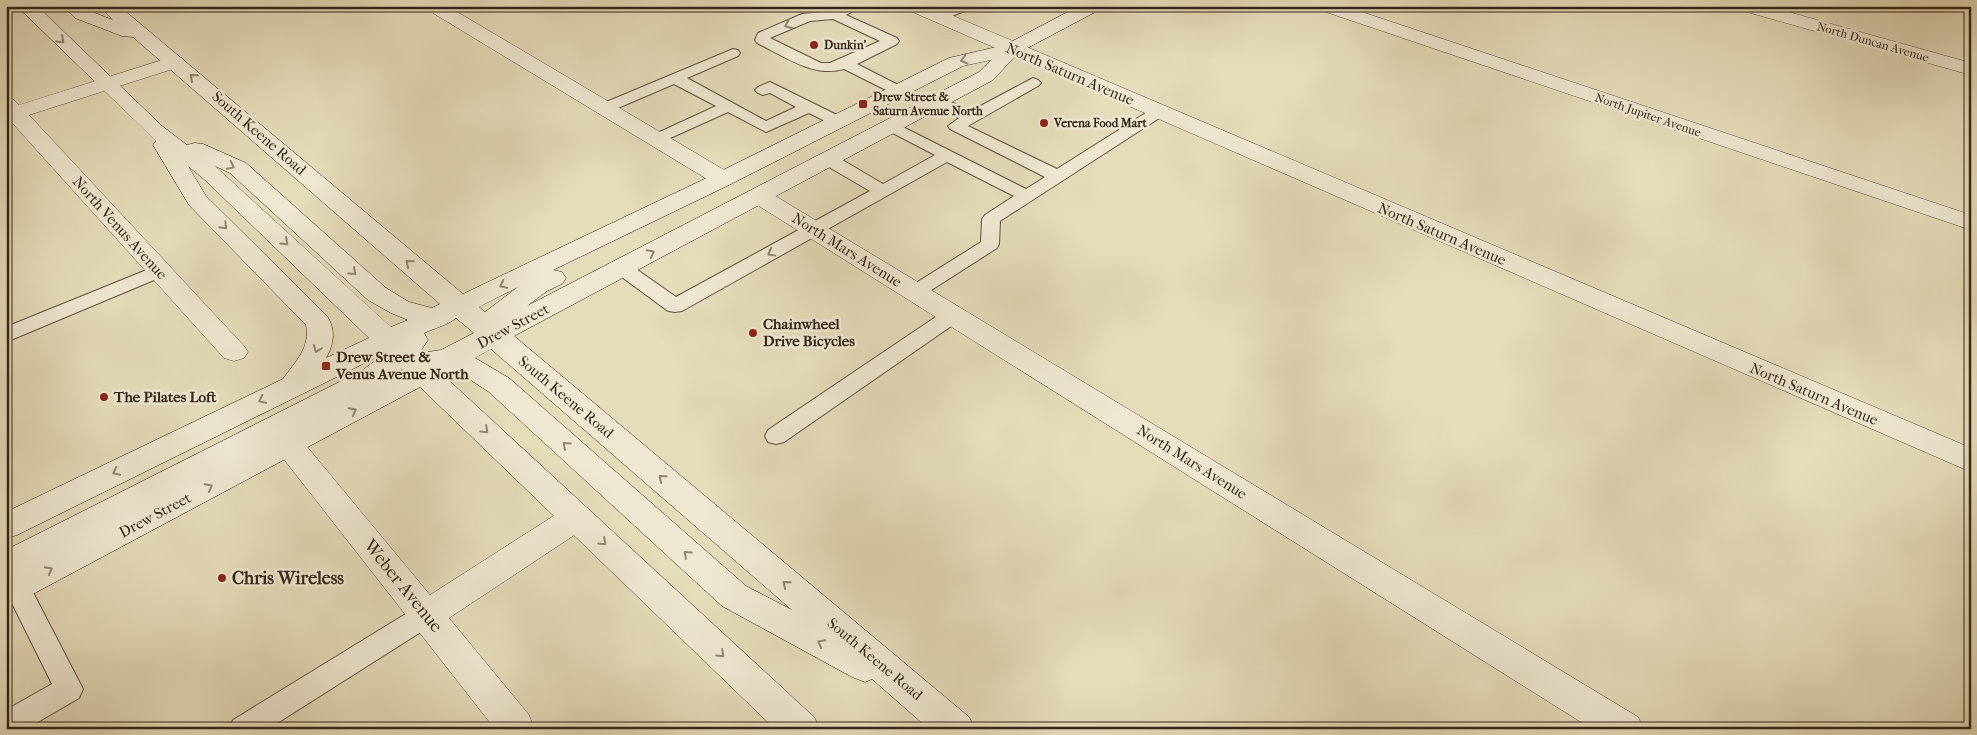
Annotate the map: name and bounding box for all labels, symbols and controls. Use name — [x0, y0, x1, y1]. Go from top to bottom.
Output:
one-way arrow — [784, 19, 793, 30]
street label: North Duncan Avenue — [1815, 19, 1931, 65]
one-way arrow — [56, 34, 65, 43]
place label: Dunkin' — [824, 38, 867, 52]
marker: Dunkin' — [808, 39, 820, 51]
street label: North Saturn Avenue — [1003, 39, 1137, 109]
one-way arrow — [959, 54, 968, 65]
one-way arrow — [190, 74, 199, 83]
street label: South Keene Road — [208, 87, 310, 179]
place label: Drew Street & Saturn Avenue North — [873, 90, 983, 118]
street label: North Jupiter Avenue — [1593, 90, 1703, 140]
marker: Drew Street & Saturn Avenue North — [857, 98, 869, 110]
place label: Verena Food Mart — [1053, 116, 1147, 130]
marker: Verena Food Mart — [1038, 117, 1050, 129]
one-way arrow — [226, 159, 235, 169]
street label: North Venus Avenue — [69, 173, 171, 284]
street label: North Saturn Avenue — [1375, 199, 1509, 269]
street label: North Mars Avenue — [789, 209, 906, 291]
one-way arrow — [218, 221, 227, 230]
one-way arrow — [279, 236, 288, 245]
one-way arrow — [767, 247, 776, 257]
one-way arrow — [646, 249, 655, 259]
one-way arrow — [406, 260, 415, 268]
one-way arrow — [348, 267, 357, 276]
one-way arrow — [499, 279, 508, 289]
street label: Drew Street — [474, 299, 553, 352]
place label: Chainwheel Drive Bicycles — [763, 315, 855, 350]
marker: Chainwheel Drive Bicycles — [747, 327, 759, 339]
one-way arrow — [313, 344, 323, 353]
place label: Drew Street & Venus Avenue North — [335, 348, 469, 383]
street label: South Keene Road — [515, 352, 618, 443]
street label: North Saturn Avenue — [1747, 359, 1881, 429]
marker: Drew Street & Venus Avenue North — [320, 360, 332, 372]
place label: The Pilates Loft — [113, 388, 217, 406]
marker: The Pilates Loft — [98, 391, 110, 403]
one-way arrow — [258, 394, 267, 404]
one-way arrow — [348, 407, 357, 417]
street label: North Mars Avenue — [1134, 421, 1251, 503]
one-way arrow — [480, 424, 489, 433]
one-way arrow — [563, 442, 572, 451]
one-way arrow — [112, 466, 121, 476]
one-way arrow — [659, 476, 668, 484]
one-way arrow — [204, 483, 213, 493]
street label: Drew Street — [116, 488, 195, 541]
street label: Weber Avenue — [359, 535, 447, 637]
one-way arrow — [598, 536, 607, 545]
one-way arrow — [683, 550, 692, 559]
one-way arrow — [44, 566, 53, 576]
place label: Chris Wireless — [232, 568, 344, 589]
marker: Chris Wireless — [216, 572, 228, 584]
one-way arrow — [782, 580, 791, 589]
street label: South Keene Road — [824, 614, 927, 705]
one-way arrow — [818, 639, 827, 649]
one-way arrow — [716, 648, 725, 657]

